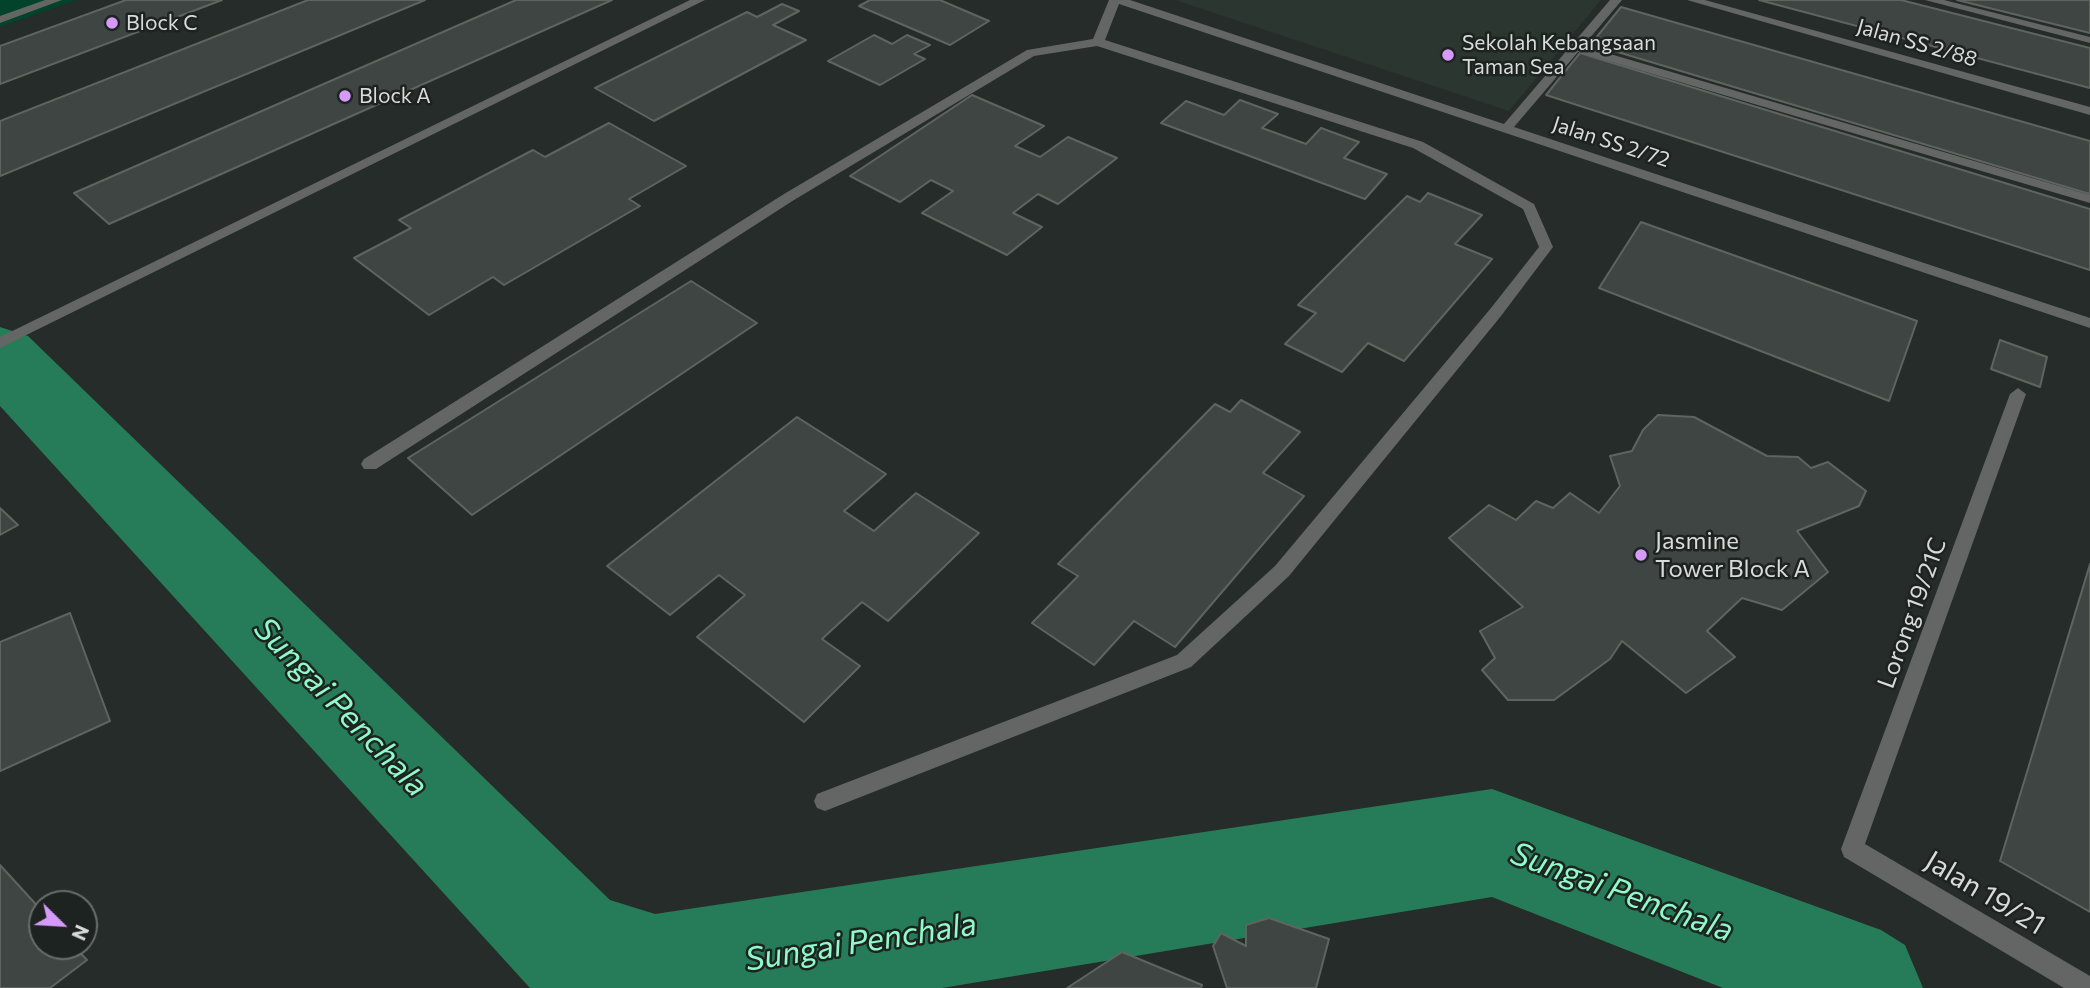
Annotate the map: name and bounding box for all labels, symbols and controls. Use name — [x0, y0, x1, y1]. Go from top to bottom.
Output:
place label: Block C — [126, 10, 198, 36]
street label: Jalan SS 2/88 — [1854, 14, 1980, 72]
marker: Block C — [104, 15, 120, 31]
place label: Sekolah Kebangsaan Taman Sea — [1462, 30, 1656, 80]
marker: Sekolah Kebangsaan Taman Sea — [1440, 47, 1456, 63]
place label: Block A — [359, 83, 431, 109]
marker: Block A — [337, 88, 353, 104]
street label: Jalan SS 2/72 — [1549, 111, 1673, 173]
place label: Jasmine Tower Block A — [1655, 527, 1810, 583]
street label: Lorong 19/21C — [1871, 534, 1953, 692]
marker: Jasmine Tower Block A — [1633, 547, 1649, 563]
water label: Sungai Penchala — [246, 610, 436, 804]
water label: Sungai Penchala — [1506, 834, 1738, 950]
street label: Jalan 19/21 — [1919, 844, 2051, 942]
north arrow — [28, 890, 98, 960]
water label: Sungai Penchala — [743, 905, 979, 979]
text: N — [67, 922, 94, 944]

